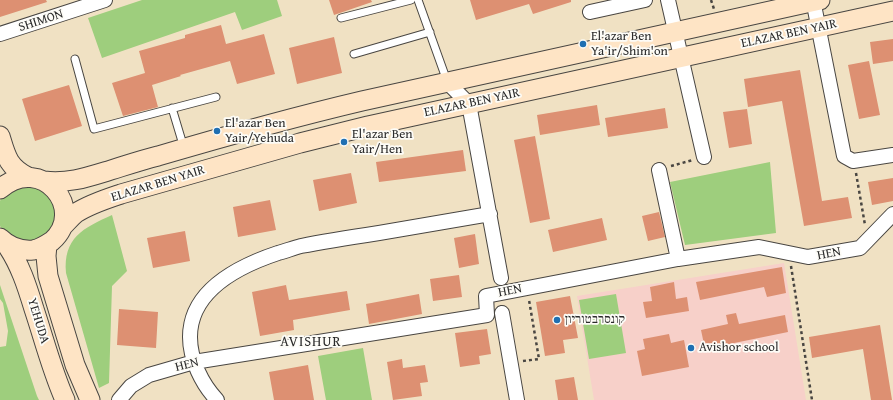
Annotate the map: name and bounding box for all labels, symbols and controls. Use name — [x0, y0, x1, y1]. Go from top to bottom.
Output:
street label: SHIMON — [17, 6, 65, 36]
street label: ELAZAR BEN YAIR — [740, 16, 838, 52]
place label: El'azar Ben Ya'ir/Shim'on — [591, 29, 668, 60]
marker: El'azar Ben Ya'ir/Shim'on — [578, 39, 588, 49]
street label: ELAZAR BEN YAIR — [423, 85, 521, 121]
place label: El'azar Ben Yair/Yehuda — [225, 116, 294, 147]
marker: El'azar Ben Yair/Yehuda — [212, 126, 222, 136]
place label: El'azar Ben Yair/Hen — [352, 127, 413, 158]
marker: El'azar Ben Yair/Hen — [339, 137, 349, 147]
street label: ELAZAR BEN YAIR — [109, 162, 207, 206]
street label: HEN — [816, 244, 842, 264]
street label: HEN — [497, 281, 523, 301]
street label: YEHUDA — [24, 296, 52, 346]
place label: קונסרבטוריון — [565, 312, 625, 328]
marker: קונסרבטוריון — [552, 315, 562, 325]
district label: AVISHUR — [280, 334, 342, 350]
place label: Avishor school — [699, 340, 779, 356]
marker: Avishor school — [686, 343, 696, 353]
street label: HEN — [174, 355, 200, 375]

